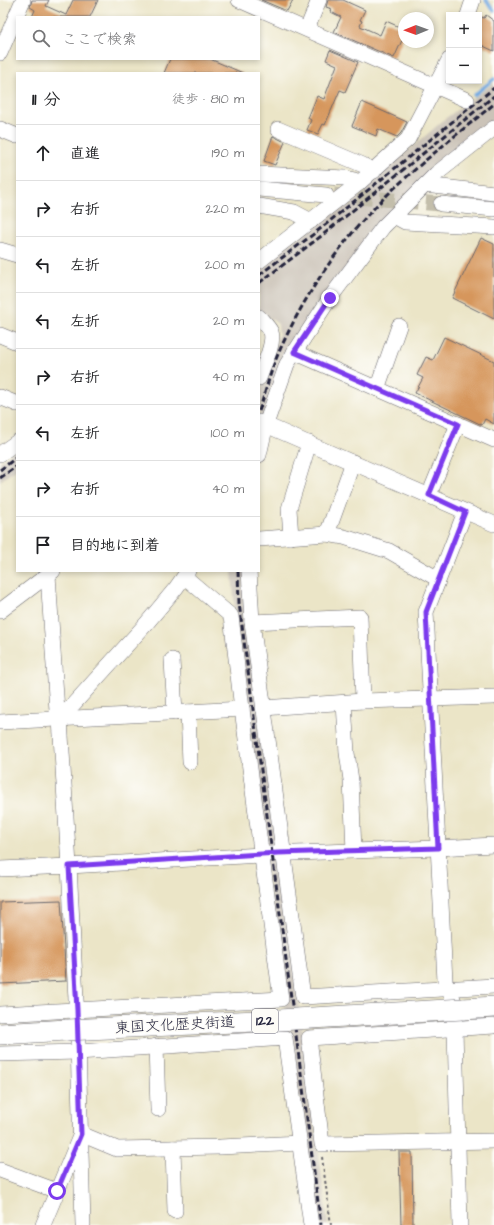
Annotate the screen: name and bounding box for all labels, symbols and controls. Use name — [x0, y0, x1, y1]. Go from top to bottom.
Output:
north arrow — [398, 12, 434, 48]
map controls — [446, 12, 482, 84]
button: + — [446, 12, 482, 48]
search box — [16, 16, 260, 60]
icon: search — [30, 27, 52, 49]
text: ここで検索 — [62, 29, 137, 50]
button: − — [446, 48, 482, 84]
text: 11 分 — [32, 88, 60, 112]
text: 徒歩 · 810 m — [172, 90, 244, 108]
icon: ahead — [32, 142, 54, 164]
text: 直進 — [70, 143, 100, 164]
text: 190 m — [211, 144, 244, 162]
icon: right — [32, 198, 54, 220]
text: 右折 — [70, 199, 100, 220]
text: 220 m — [206, 200, 244, 218]
icon: left — [32, 254, 54, 276]
text: 左折 — [70, 255, 100, 276]
text: 200 m — [205, 256, 244, 274]
route end — [321, 289, 339, 307]
icon: left — [32, 310, 54, 332]
text: 左折 — [70, 311, 100, 332]
text: 20 m — [213, 312, 244, 330]
icon: right — [32, 366, 54, 388]
text: 右折 — [70, 367, 100, 388]
text: 40 m — [212, 368, 244, 386]
icon: left — [32, 422, 54, 444]
text: 左折 — [70, 423, 100, 444]
text: 100 m — [211, 424, 244, 442]
icon: right — [32, 478, 54, 500]
text: 右折 — [70, 479, 100, 500]
text: 40 m — [212, 480, 244, 498]
icon: arrive — [32, 534, 54, 556]
text: 目的地に到着 — [70, 535, 160, 556]
road number: 122 — [252, 1009, 278, 1033]
street label: 東国文化歴史街道 — [115, 1011, 235, 1039]
route start — [48, 1182, 66, 1200]

